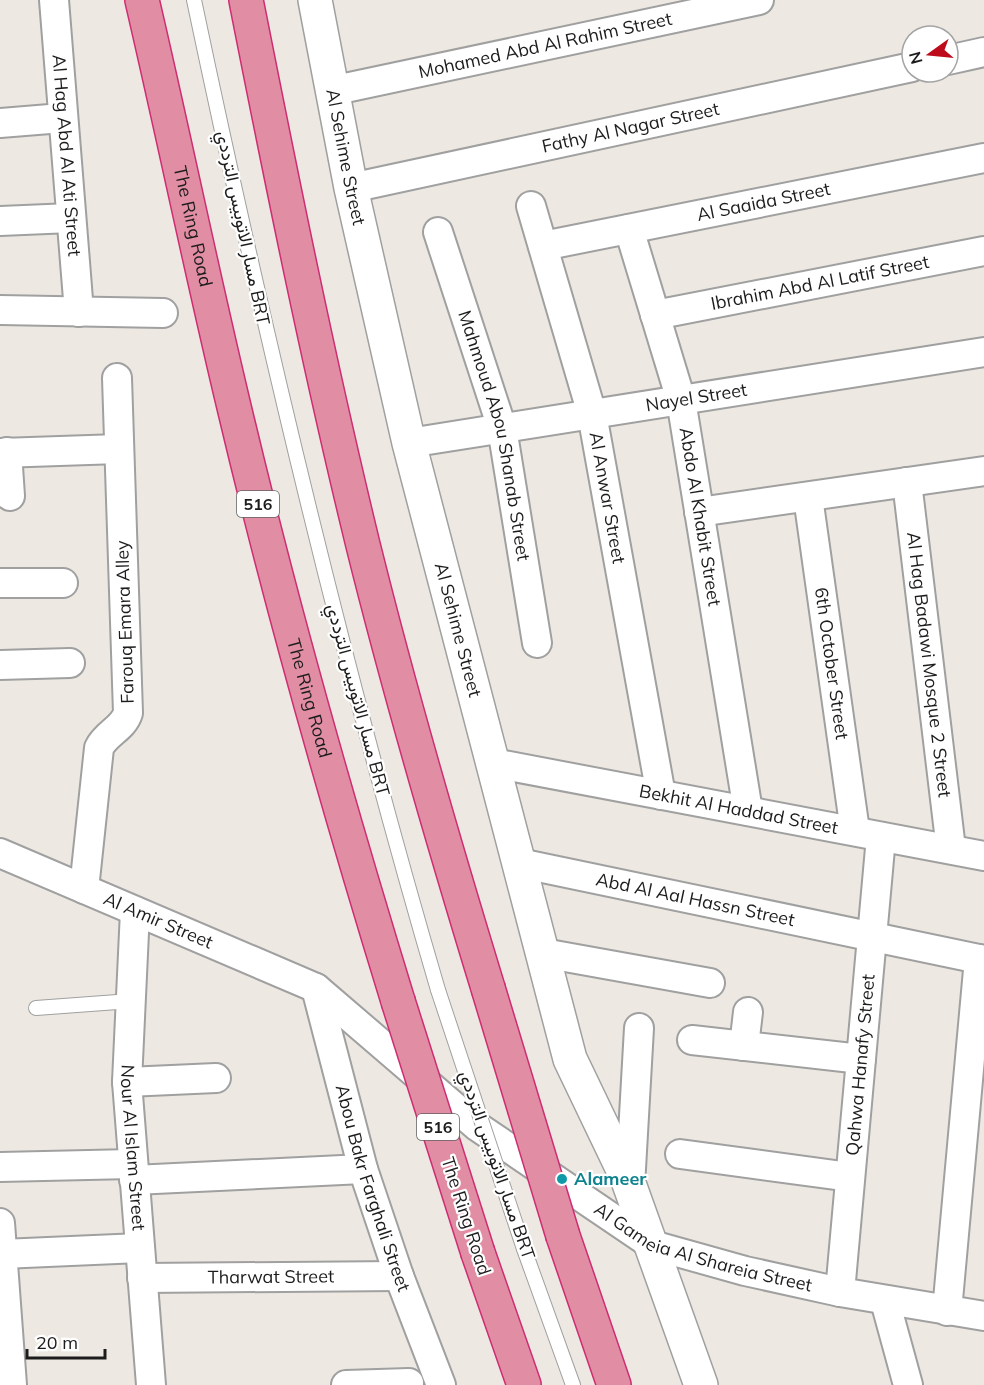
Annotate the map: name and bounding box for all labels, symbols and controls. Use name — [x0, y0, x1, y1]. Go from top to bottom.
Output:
street label: Mohamed Abd Al Rahim Street — [416, 7, 674, 83]
north arrow — [900, 24, 960, 84]
text: N — [904, 49, 927, 66]
street label: Al Hag Abd Al Ati Street — [47, 54, 87, 257]
street label: Al Sehime Street — [321, 87, 371, 227]
street label: Fathy Al Nagar Street — [540, 97, 721, 158]
street label: مسار الاتوبيس الترددي BRT — [208, 129, 275, 328]
street label: The Ring Road — [169, 164, 218, 289]
street label: Al Saaida Street — [695, 177, 832, 226]
street label: Ibrahim Abd Al Latif Street — [709, 250, 931, 315]
street label: Mahmoud Abou Shanab Street — [453, 307, 535, 563]
street label: Nayel Street — [644, 378, 749, 416]
street label: Abdo Al Khabit Street — [675, 426, 726, 608]
street label: Al Anwar Street — [584, 430, 631, 565]
road number: 516 — [237, 491, 279, 517]
street label: Al Hag Badawi Mosque 2 Street — [902, 531, 957, 799]
street label: Farouq Emara Alley — [110, 540, 139, 704]
street label: Al Sehime Street — [430, 560, 487, 699]
street label: 6th October Street — [810, 586, 854, 741]
street label: مسار الاتوبيس الترددي BRT — [318, 601, 395, 800]
street label: The Ring Road — [282, 636, 337, 760]
street label: Bekhit Al Haddad Street — [637, 779, 840, 839]
street label: Abd Al Aal Hassn Street — [594, 867, 797, 931]
street label: Al Amir Street — [100, 887, 217, 954]
street label: Qahwa Hanafy Street — [840, 973, 880, 1157]
street label: Nour Al Islam Street — [116, 1064, 151, 1232]
street label: مسار الاتوبيس الترددي BRT — [451, 1067, 541, 1264]
street label: Abou Bakr Farghali Street — [331, 1082, 416, 1295]
road number: 516 — [417, 1114, 459, 1140]
street label: The Ring Road — [437, 1154, 496, 1278]
place label: Alameer — [574, 1167, 647, 1190]
marker: Alameer — [555, 1172, 569, 1186]
street label: Al Gameia Al Shareia Street — [590, 1197, 814, 1296]
street label: Tharwat Street — [208, 1265, 334, 1288]
scale bar — [27, 1322, 105, 1360]
text: 20 m — [36, 1331, 78, 1354]

